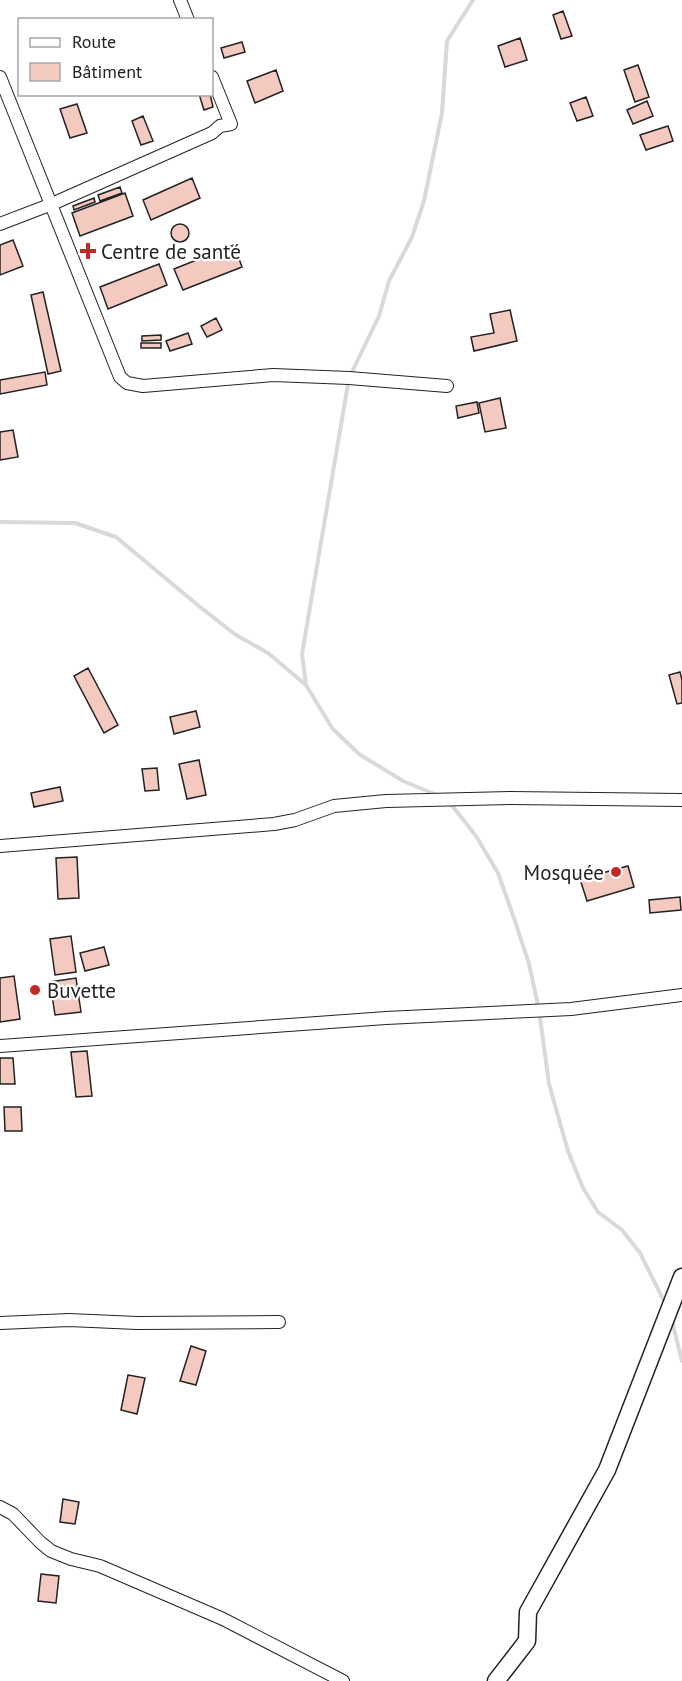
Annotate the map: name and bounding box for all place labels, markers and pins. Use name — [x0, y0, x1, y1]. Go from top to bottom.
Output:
place label: Centre de santé — [101, 238, 241, 265]
marker: Centre de santé — [79, 242, 97, 260]
place label: Mosquée — [524, 859, 604, 886]
marker: Mosquée — [609, 865, 623, 879]
place label: Buvette — [47, 977, 116, 1004]
marker: Buvette — [28, 983, 42, 997]

